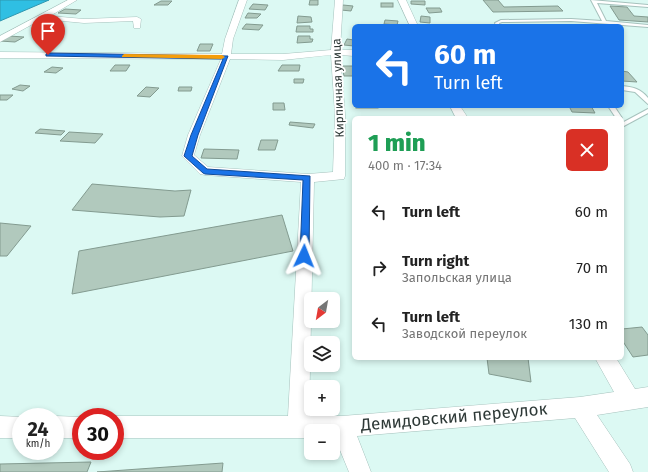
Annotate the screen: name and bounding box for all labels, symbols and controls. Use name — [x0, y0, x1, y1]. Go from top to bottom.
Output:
pin — [31, 14, 65, 55]
icon: arrive — [37, 20, 59, 42]
street label: Кирпичная улица — [329, 38, 347, 138]
text: 60 m — [434, 38, 496, 71]
icon: left — [368, 40, 420, 92]
text: Turn left — [434, 72, 503, 94]
text: 1 min — [368, 129, 426, 157]
button: close — [566, 129, 608, 171]
text: 400 m · 17:34 — [368, 158, 442, 173]
icon: left — [368, 201, 390, 223]
text: Turn left — [402, 203, 460, 221]
text: 60 m — [575, 203, 608, 221]
position arrow — [283, 235, 325, 277]
text: Turn right — [402, 252, 469, 270]
icon: right — [368, 257, 390, 279]
text: 70 m — [576, 259, 608, 277]
text: Запольская улица — [402, 270, 512, 285]
north arrow — [304, 292, 340, 328]
map controls — [304, 292, 340, 460]
text: Turn left — [402, 308, 460, 326]
icon: left — [368, 313, 390, 335]
text: 130 m — [569, 315, 608, 333]
text: Заводской переулок — [402, 326, 527, 341]
button: layers — [304, 336, 340, 372]
button: + — [304, 380, 340, 416]
street label: Демидовский переулок — [359, 398, 548, 436]
speed limit sign: 30 — [72, 408, 124, 460]
text: 24 — [27, 417, 49, 441]
button: − — [304, 424, 340, 460]
text: km/h — [26, 438, 50, 450]

